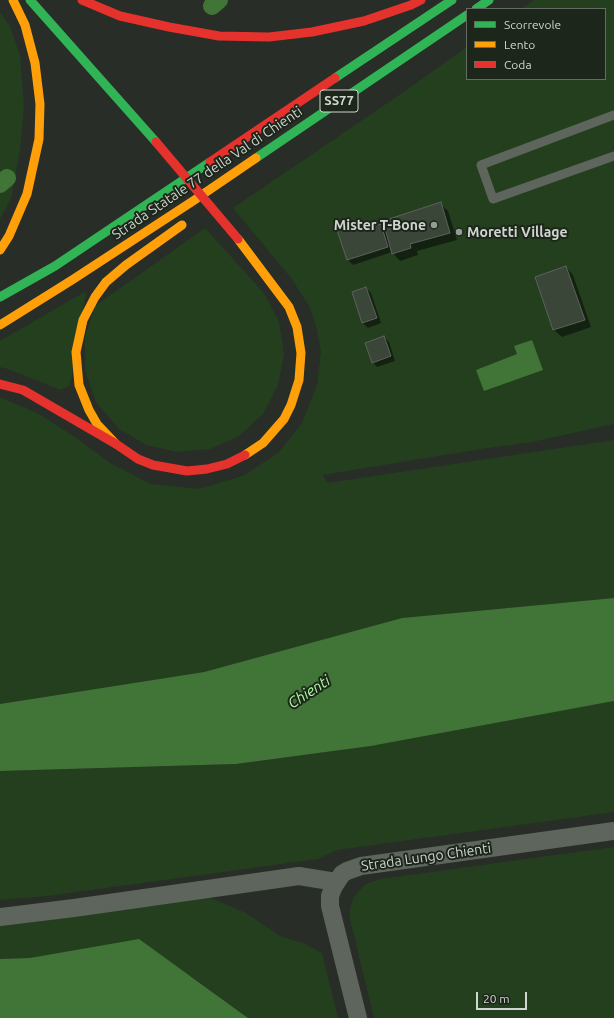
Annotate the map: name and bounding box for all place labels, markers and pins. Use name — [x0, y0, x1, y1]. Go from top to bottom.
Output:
place label: Mister T-Bone — [334, 217, 426, 233]
marker: Mister T-Bone — [429, 220, 439, 230]
place label: Moretti Village — [467, 224, 568, 240]
marker: Moretti Village — [454, 227, 464, 237]

